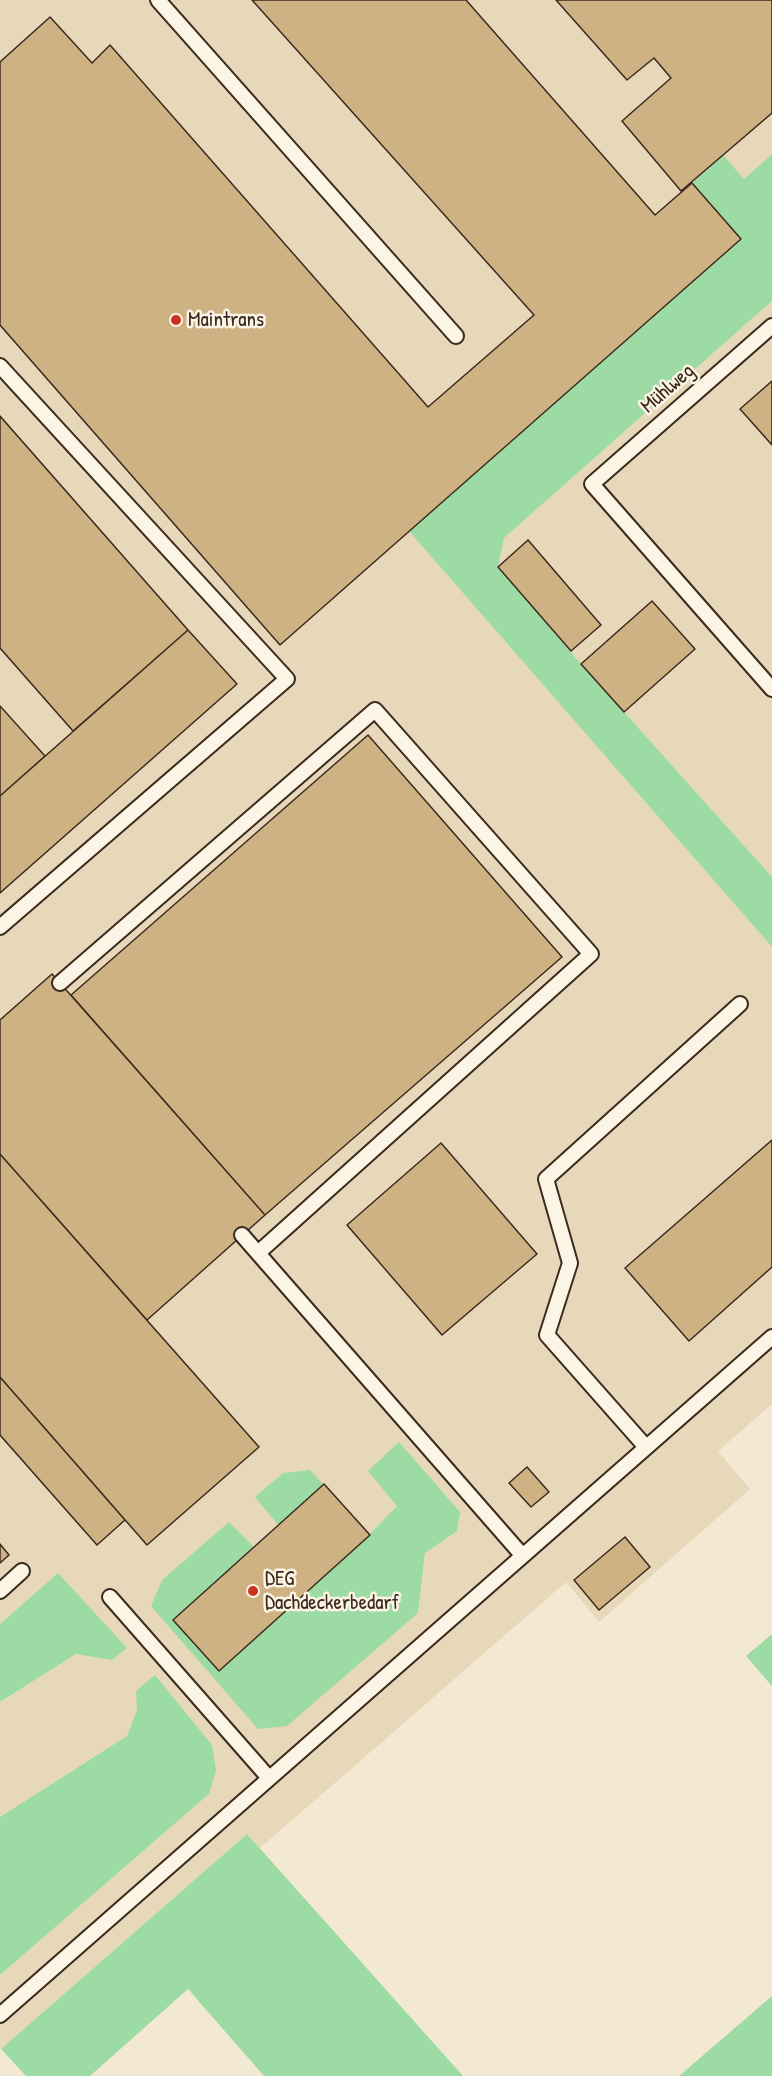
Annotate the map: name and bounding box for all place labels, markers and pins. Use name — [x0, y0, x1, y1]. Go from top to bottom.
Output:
place label: Maintrans — [188, 307, 264, 333]
marker: Maintrans — [169, 313, 183, 327]
place label: DEG Dachdeckerbedarf — [265, 1566, 399, 1616]
marker: DEG Dachdeckerbedarf — [246, 1584, 260, 1598]

